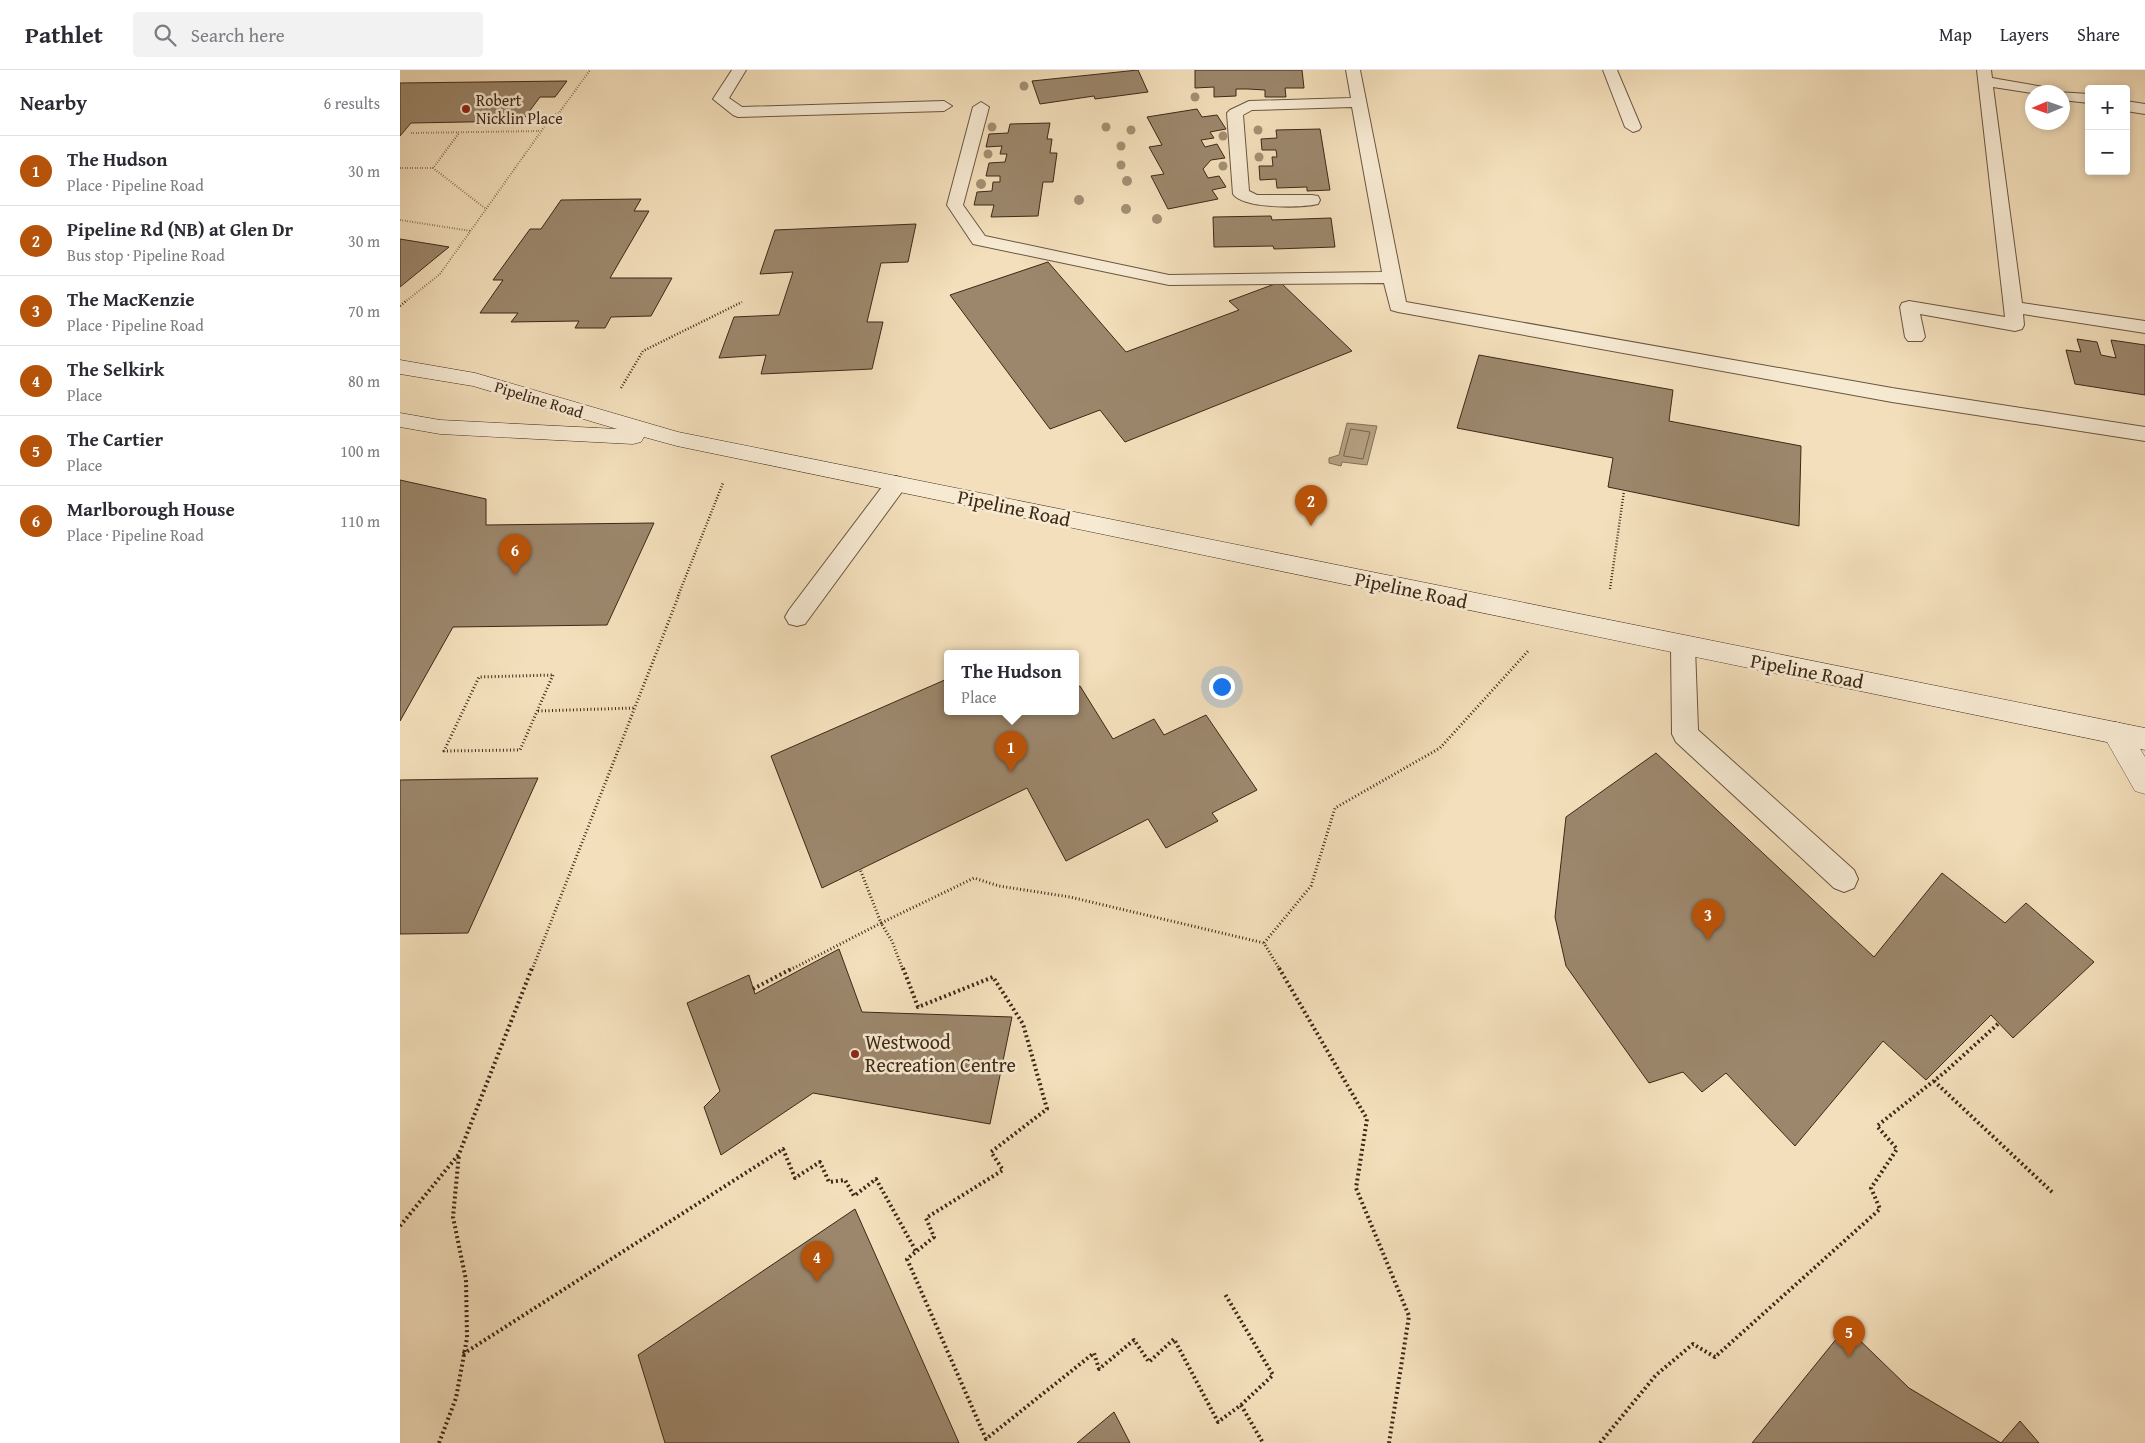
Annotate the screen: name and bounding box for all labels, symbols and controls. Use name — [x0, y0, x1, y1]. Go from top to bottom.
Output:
search box — [133, 12, 483, 57]
text: Pathlet — [25, 17, 103, 52]
icon: search — [151, 21, 179, 49]
text: Search here — [191, 21, 285, 49]
text: Map — [1939, 21, 1972, 48]
text: Layers — [2000, 21, 2049, 48]
text: Share — [2077, 21, 2120, 48]
north arrow — [2025, 85, 2070, 130]
map controls — [2085, 85, 2130, 175]
button: + — [2085, 85, 2130, 130]
text: Nearby — [20, 87, 87, 118]
place label: Robert Nicklin Place — [476, 88, 563, 130]
text: 6 results — [323, 91, 380, 115]
marker: Robert Nicklin Place — [460, 103, 472, 115]
button: − — [2085, 130, 2130, 175]
text: The Hudson — [67, 145, 167, 173]
text: 1 — [32, 159, 40, 183]
text: 30 m — [348, 159, 380, 183]
text: Place · Pipeline Road — [67, 173, 204, 197]
text: Pipeline Rd (NB) at Glen Dr — [67, 215, 293, 243]
text: 2 — [32, 229, 40, 253]
text: 30 m — [348, 229, 380, 253]
text: Bus stop · Pipeline Road — [67, 243, 225, 267]
text: The MacKenzie — [67, 285, 195, 313]
text: 3 — [32, 299, 40, 323]
text: 70 m — [348, 299, 380, 323]
text: Place · Pipeline Road — [67, 313, 204, 337]
text: The Selkirk — [67, 355, 164, 383]
text: 4 — [32, 369, 40, 393]
text: 80 m — [348, 369, 380, 393]
street label: Pipeline Road — [492, 374, 587, 424]
text: Place — [67, 383, 102, 407]
text: The Cartier — [67, 425, 163, 453]
text: 5 — [32, 439, 40, 463]
text: 100 m — [340, 439, 380, 463]
text: Place — [67, 453, 102, 477]
street label: Pipeline Road — [955, 481, 1074, 534]
pin: 2 — [1295, 485, 1327, 526]
text: Marlborough House — [67, 495, 235, 523]
text: 6 — [32, 509, 40, 533]
text: 110 m — [340, 509, 380, 533]
text: Place · Pipeline Road — [67, 523, 204, 547]
pin: 6 — [499, 534, 531, 575]
street label: Pipeline Road — [1352, 563, 1471, 616]
street label: Pipeline Road — [1748, 645, 1866, 696]
popup — [944, 650, 1079, 715]
text: The Hudson — [961, 657, 1062, 685]
your location — [1209, 674, 1235, 700]
text: Place — [961, 685, 997, 709]
pin: 1 — [995, 731, 1027, 772]
pin: 3 — [1692, 899, 1724, 940]
place label: Westwood Recreation Centre — [865, 1027, 1016, 1079]
marker: Westwood Recreation Centre — [849, 1048, 861, 1060]
pin: 4 — [801, 1241, 833, 1282]
pin: 5 — [1833, 1316, 1865, 1357]

